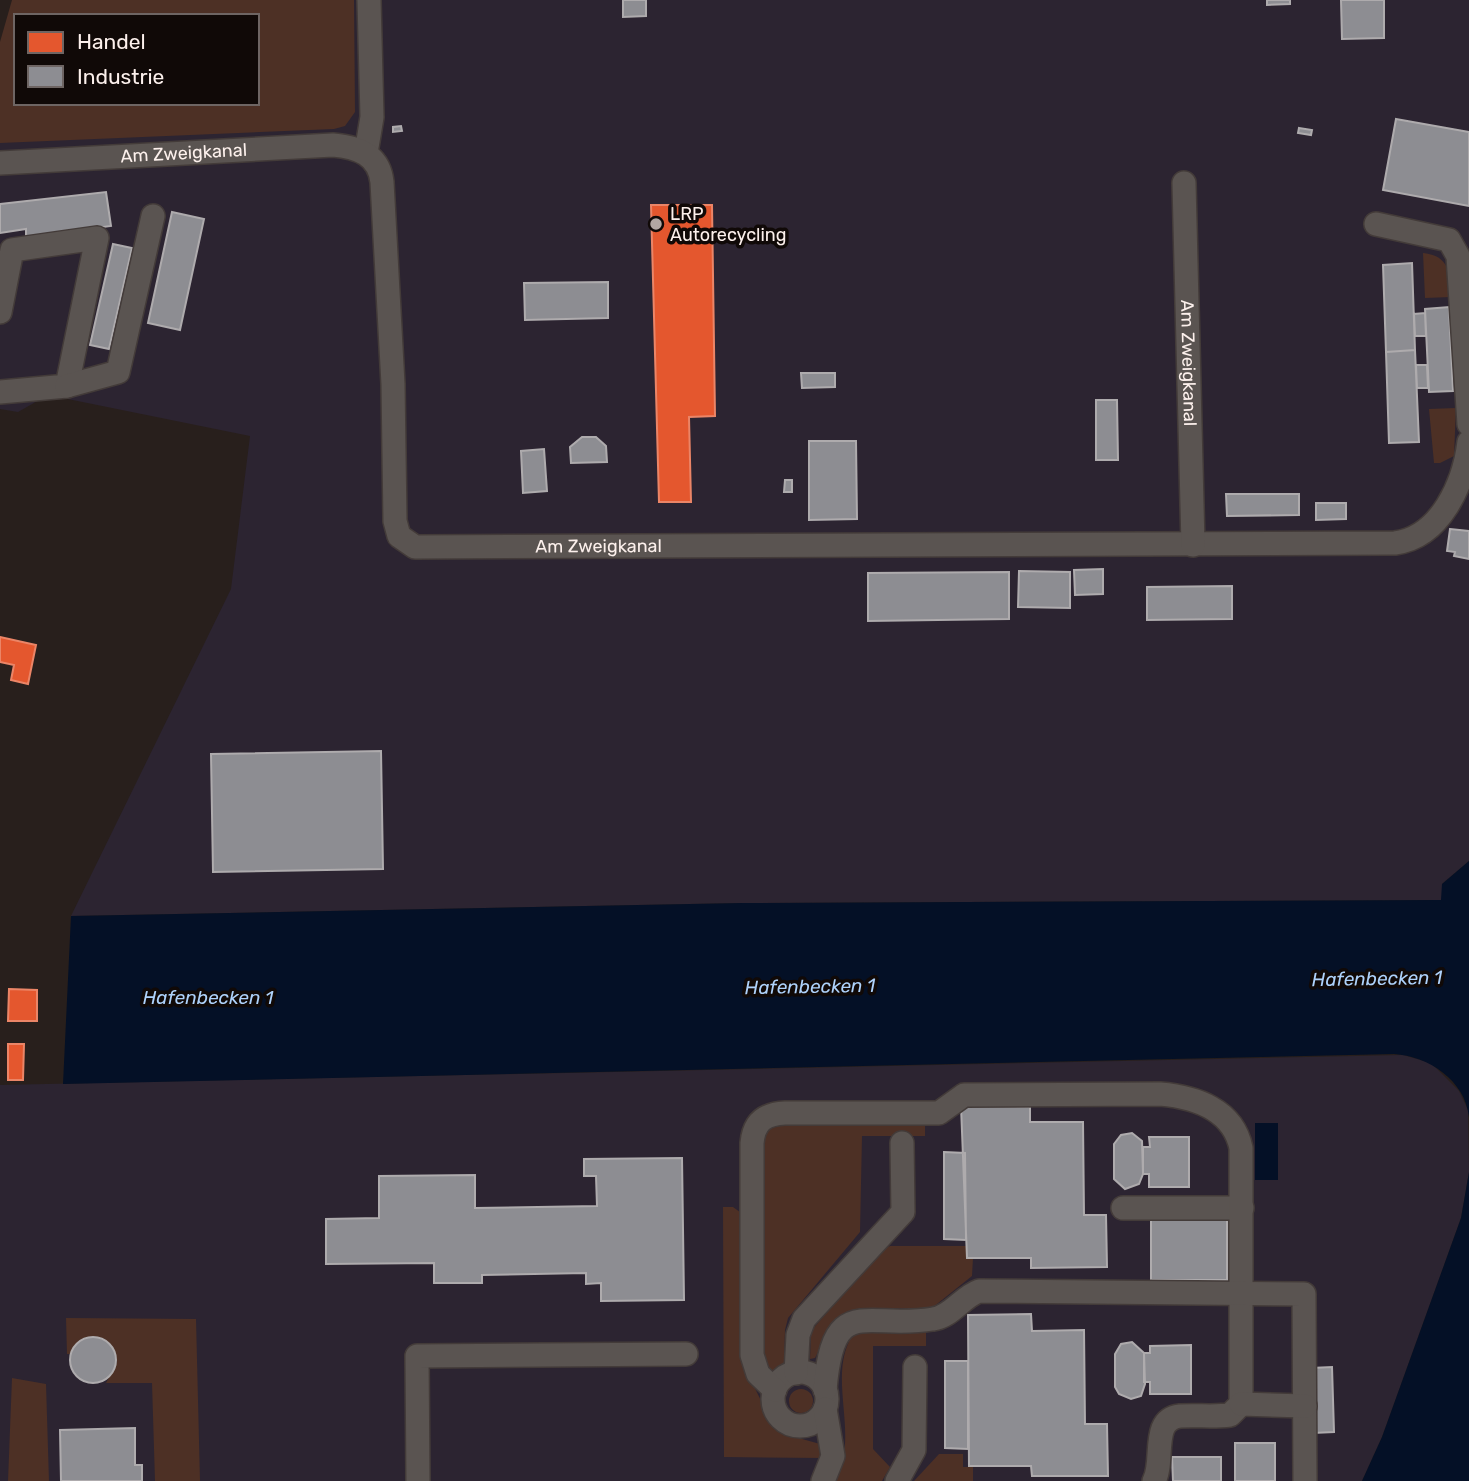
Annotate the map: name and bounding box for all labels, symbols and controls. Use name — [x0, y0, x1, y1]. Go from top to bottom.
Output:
legend — [14, 14, 259, 105]
text: Handel — [77, 29, 146, 54]
text: Industrie — [77, 64, 164, 89]
street label: Am Zweigkanal — [120, 139, 248, 167]
place label: LRP Autorecycling — [670, 203, 786, 246]
marker: LRP Autorecycling — [648, 216, 664, 232]
street label: Am Zweigkanal — [1176, 299, 1201, 427]
street label: Am Zweigkanal — [535, 535, 662, 558]
water label: Hafenbecken 1 — [1312, 966, 1443, 991]
water label: Hafenbecken 1 — [745, 974, 876, 999]
water label: Hafenbecken 1 — [143, 986, 274, 1009]

